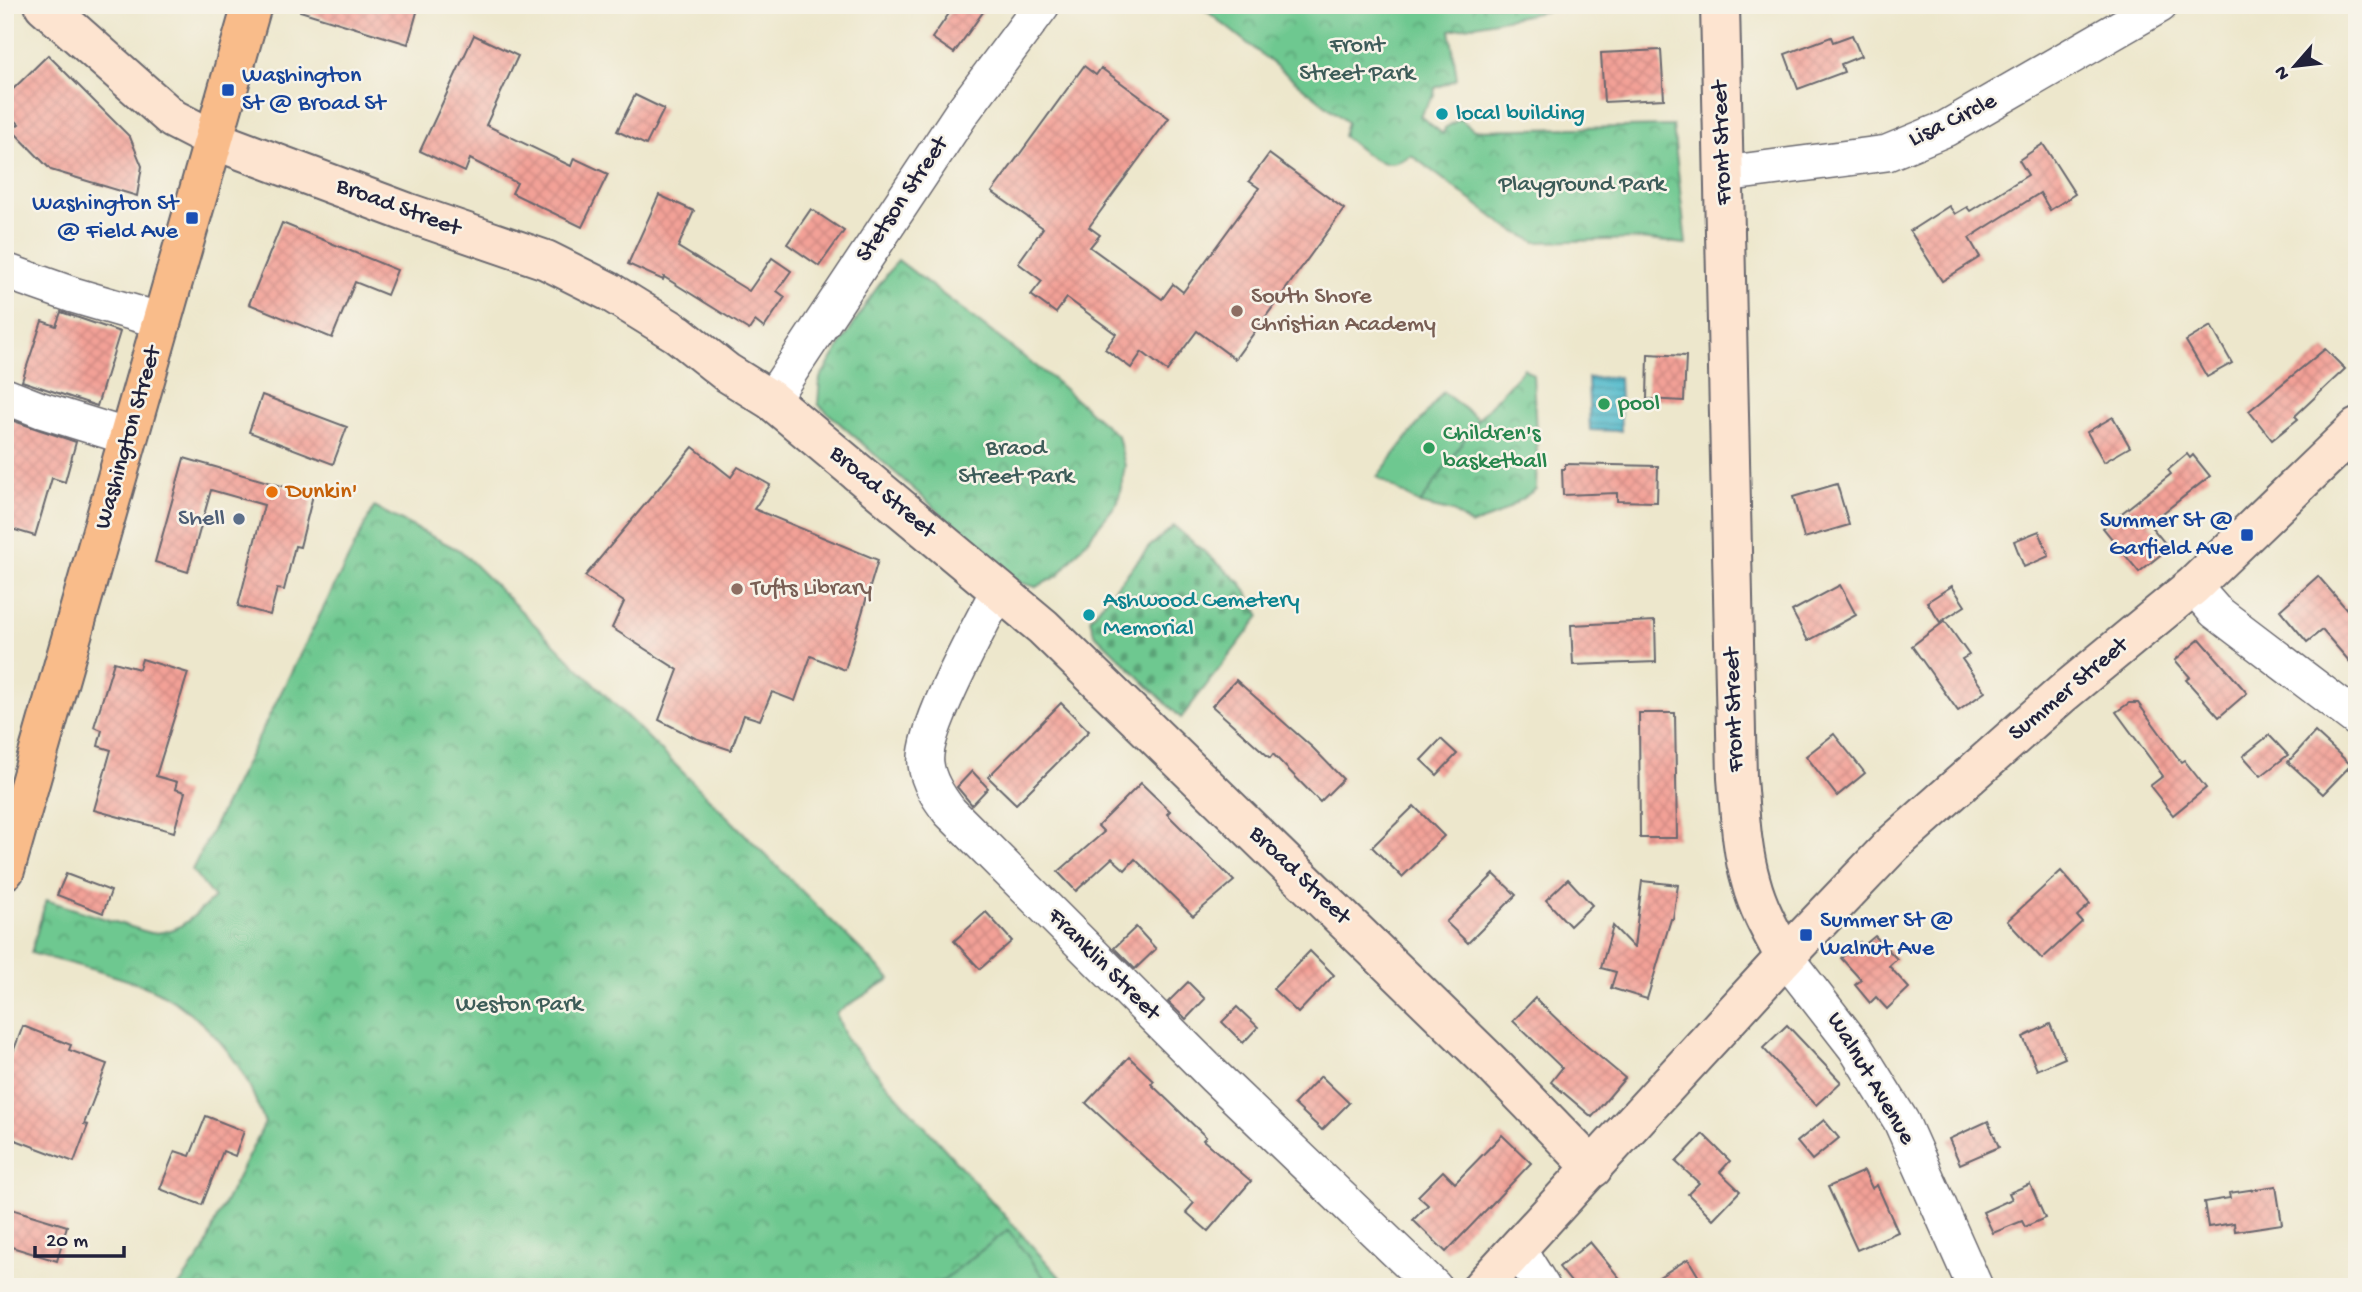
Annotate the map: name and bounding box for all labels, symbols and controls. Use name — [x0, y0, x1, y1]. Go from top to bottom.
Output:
park label: Front Street Park — [1299, 32, 1417, 89]
north arrow — [2260, 32, 2330, 102]
text: N — [2270, 61, 2296, 83]
place label: Washington St @ Broad St — [242, 62, 387, 119]
street label: Front Street — [1706, 78, 1740, 207]
marker: Washington St @ Broad St — [220, 82, 236, 98]
street label: Lisa Circle — [1904, 87, 2002, 155]
place label: local building — [1456, 100, 1585, 129]
marker: local building — [1434, 106, 1450, 122]
street label: Stetson Street — [850, 130, 957, 268]
park label: Playground Park — [1498, 171, 1668, 200]
street label: Broad Street — [331, 172, 466, 245]
place label: Washington St @ Field Ave — [32, 190, 180, 247]
marker: Washington St @ Field Ave — [184, 210, 200, 226]
place label: South Shore Christian Academy — [1251, 283, 1436, 340]
marker: South Shore Christian Academy — [1229, 303, 1245, 319]
street label: Washington Street — [89, 341, 170, 533]
place label: pool — [1617, 390, 1660, 419]
marker: pool — [1596, 396, 1612, 412]
place label: Children's basketball — [1443, 420, 1547, 477]
park label: Braod Street Park — [958, 435, 1076, 492]
street label: Broad Street — [822, 439, 943, 547]
marker: Children's basketball — [1421, 440, 1437, 456]
place label: Dunkin' — [284, 478, 358, 507]
marker: Dunkin' — [264, 484, 280, 500]
place label: Shell — [178, 505, 225, 534]
place label: Summer St @ Garfield Ave — [2100, 507, 2234, 564]
marker: Shell — [231, 511, 247, 527]
marker: Summer St @ Garfield Ave — [2239, 527, 2255, 543]
place label: Tufts Library — [749, 575, 872, 604]
marker: Tufts Library — [729, 581, 745, 597]
place label: Ashwood Cemetery Memorial — [1103, 587, 1300, 644]
marker: Ashwood Cemetery Memorial — [1081, 607, 1097, 623]
street label: Summer Street — [2003, 630, 2136, 748]
street label: Front Street — [1718, 645, 1752, 774]
street label: Broad Street — [1241, 820, 1358, 933]
street label: Franklin Street — [1040, 902, 1167, 1029]
place label: Summer St @ Walnut Ave — [1820, 907, 1953, 964]
marker: Summer St @ Walnut Ave — [1798, 927, 1814, 943]
park label: Weston Park — [456, 991, 585, 1020]
street label: Walnut Avenue — [1819, 1008, 1921, 1151]
scale bar — [35, 1215, 124, 1259]
text: 20 m — [46, 1230, 88, 1255]

